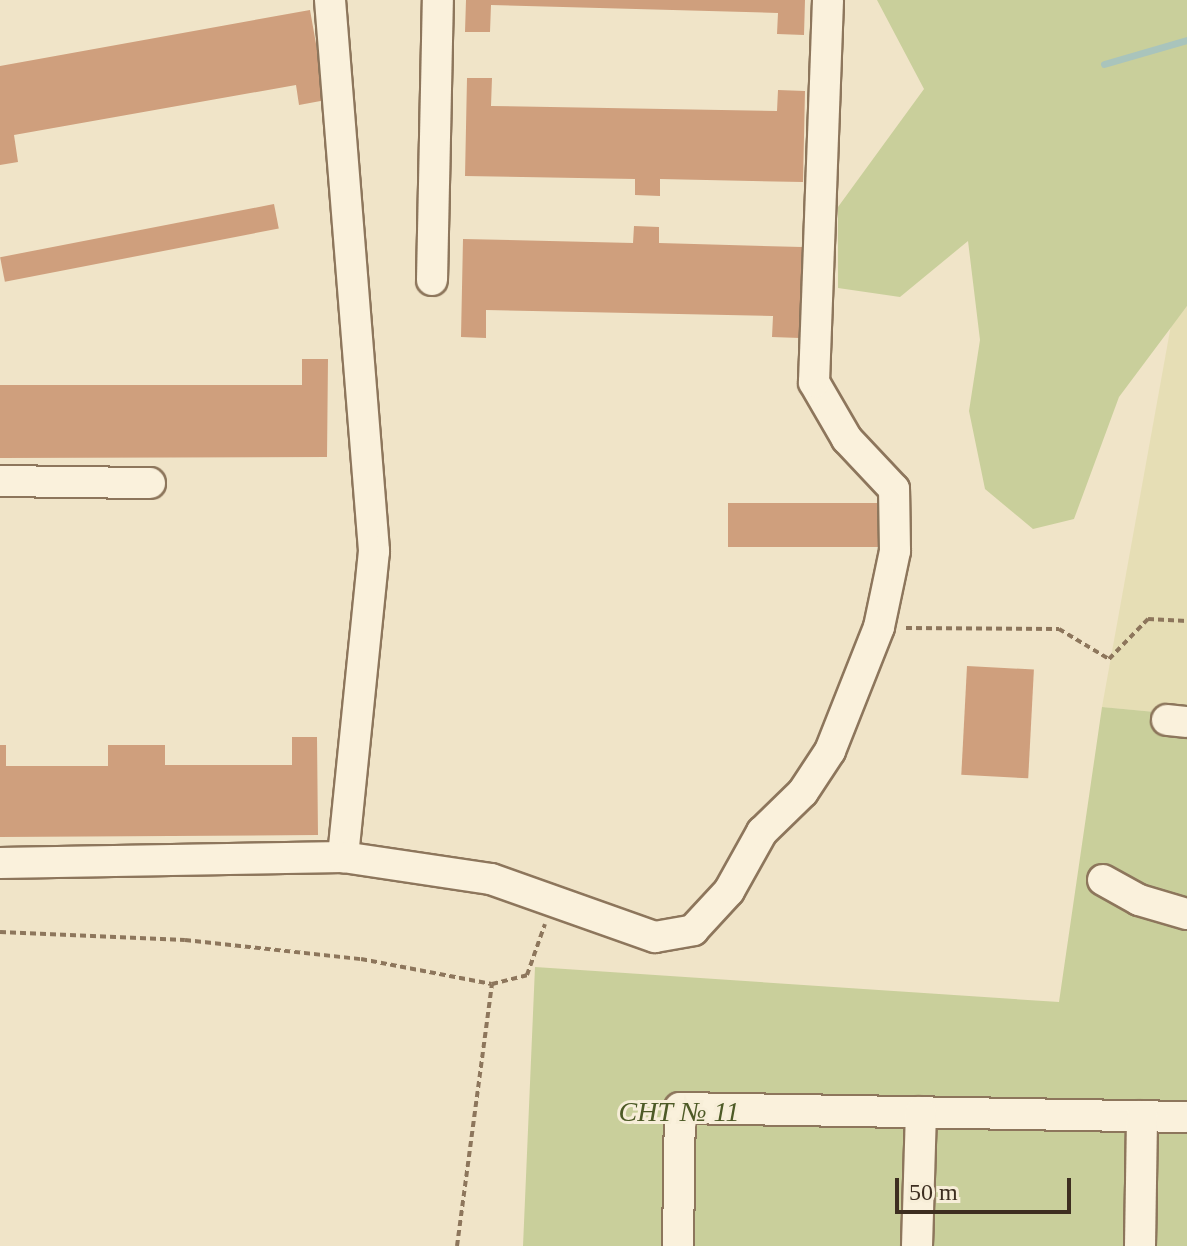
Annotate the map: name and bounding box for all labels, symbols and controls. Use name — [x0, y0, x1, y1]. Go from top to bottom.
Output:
park label: СНТ № 11 — [619, 1095, 739, 1129]
scale bar — [899, 1162, 1075, 1212]
text: 50 m — [909, 1179, 958, 1205]

